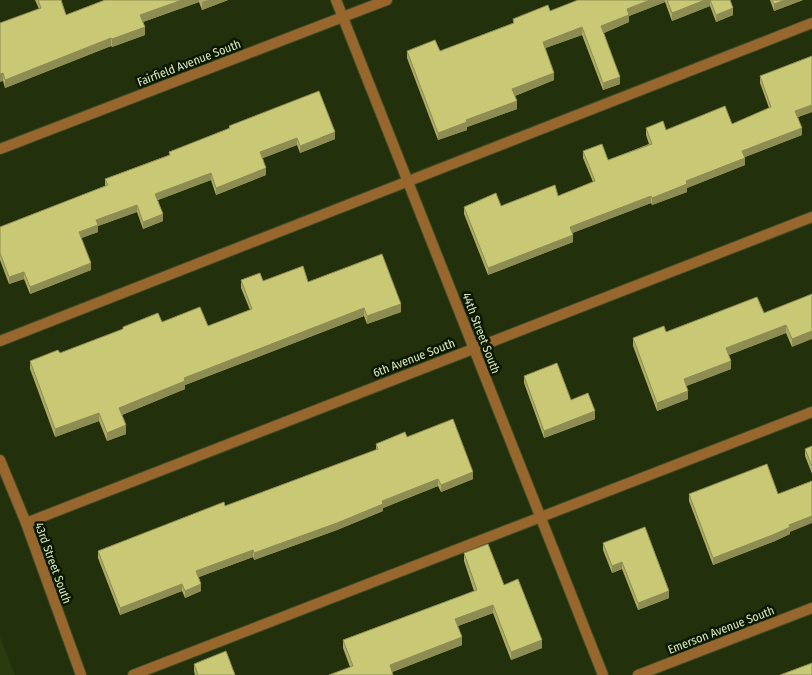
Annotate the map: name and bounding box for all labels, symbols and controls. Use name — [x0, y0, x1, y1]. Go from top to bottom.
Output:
street label: Fairfield Avenue South — [135, 37, 243, 89]
street label: 44th Street South — [459, 290, 503, 376]
street label: 6th Avenue South — [371, 336, 457, 380]
street label: 43rd Street South — [32, 521, 74, 605]
street label: Emerson Avenue South — [666, 603, 776, 657]

